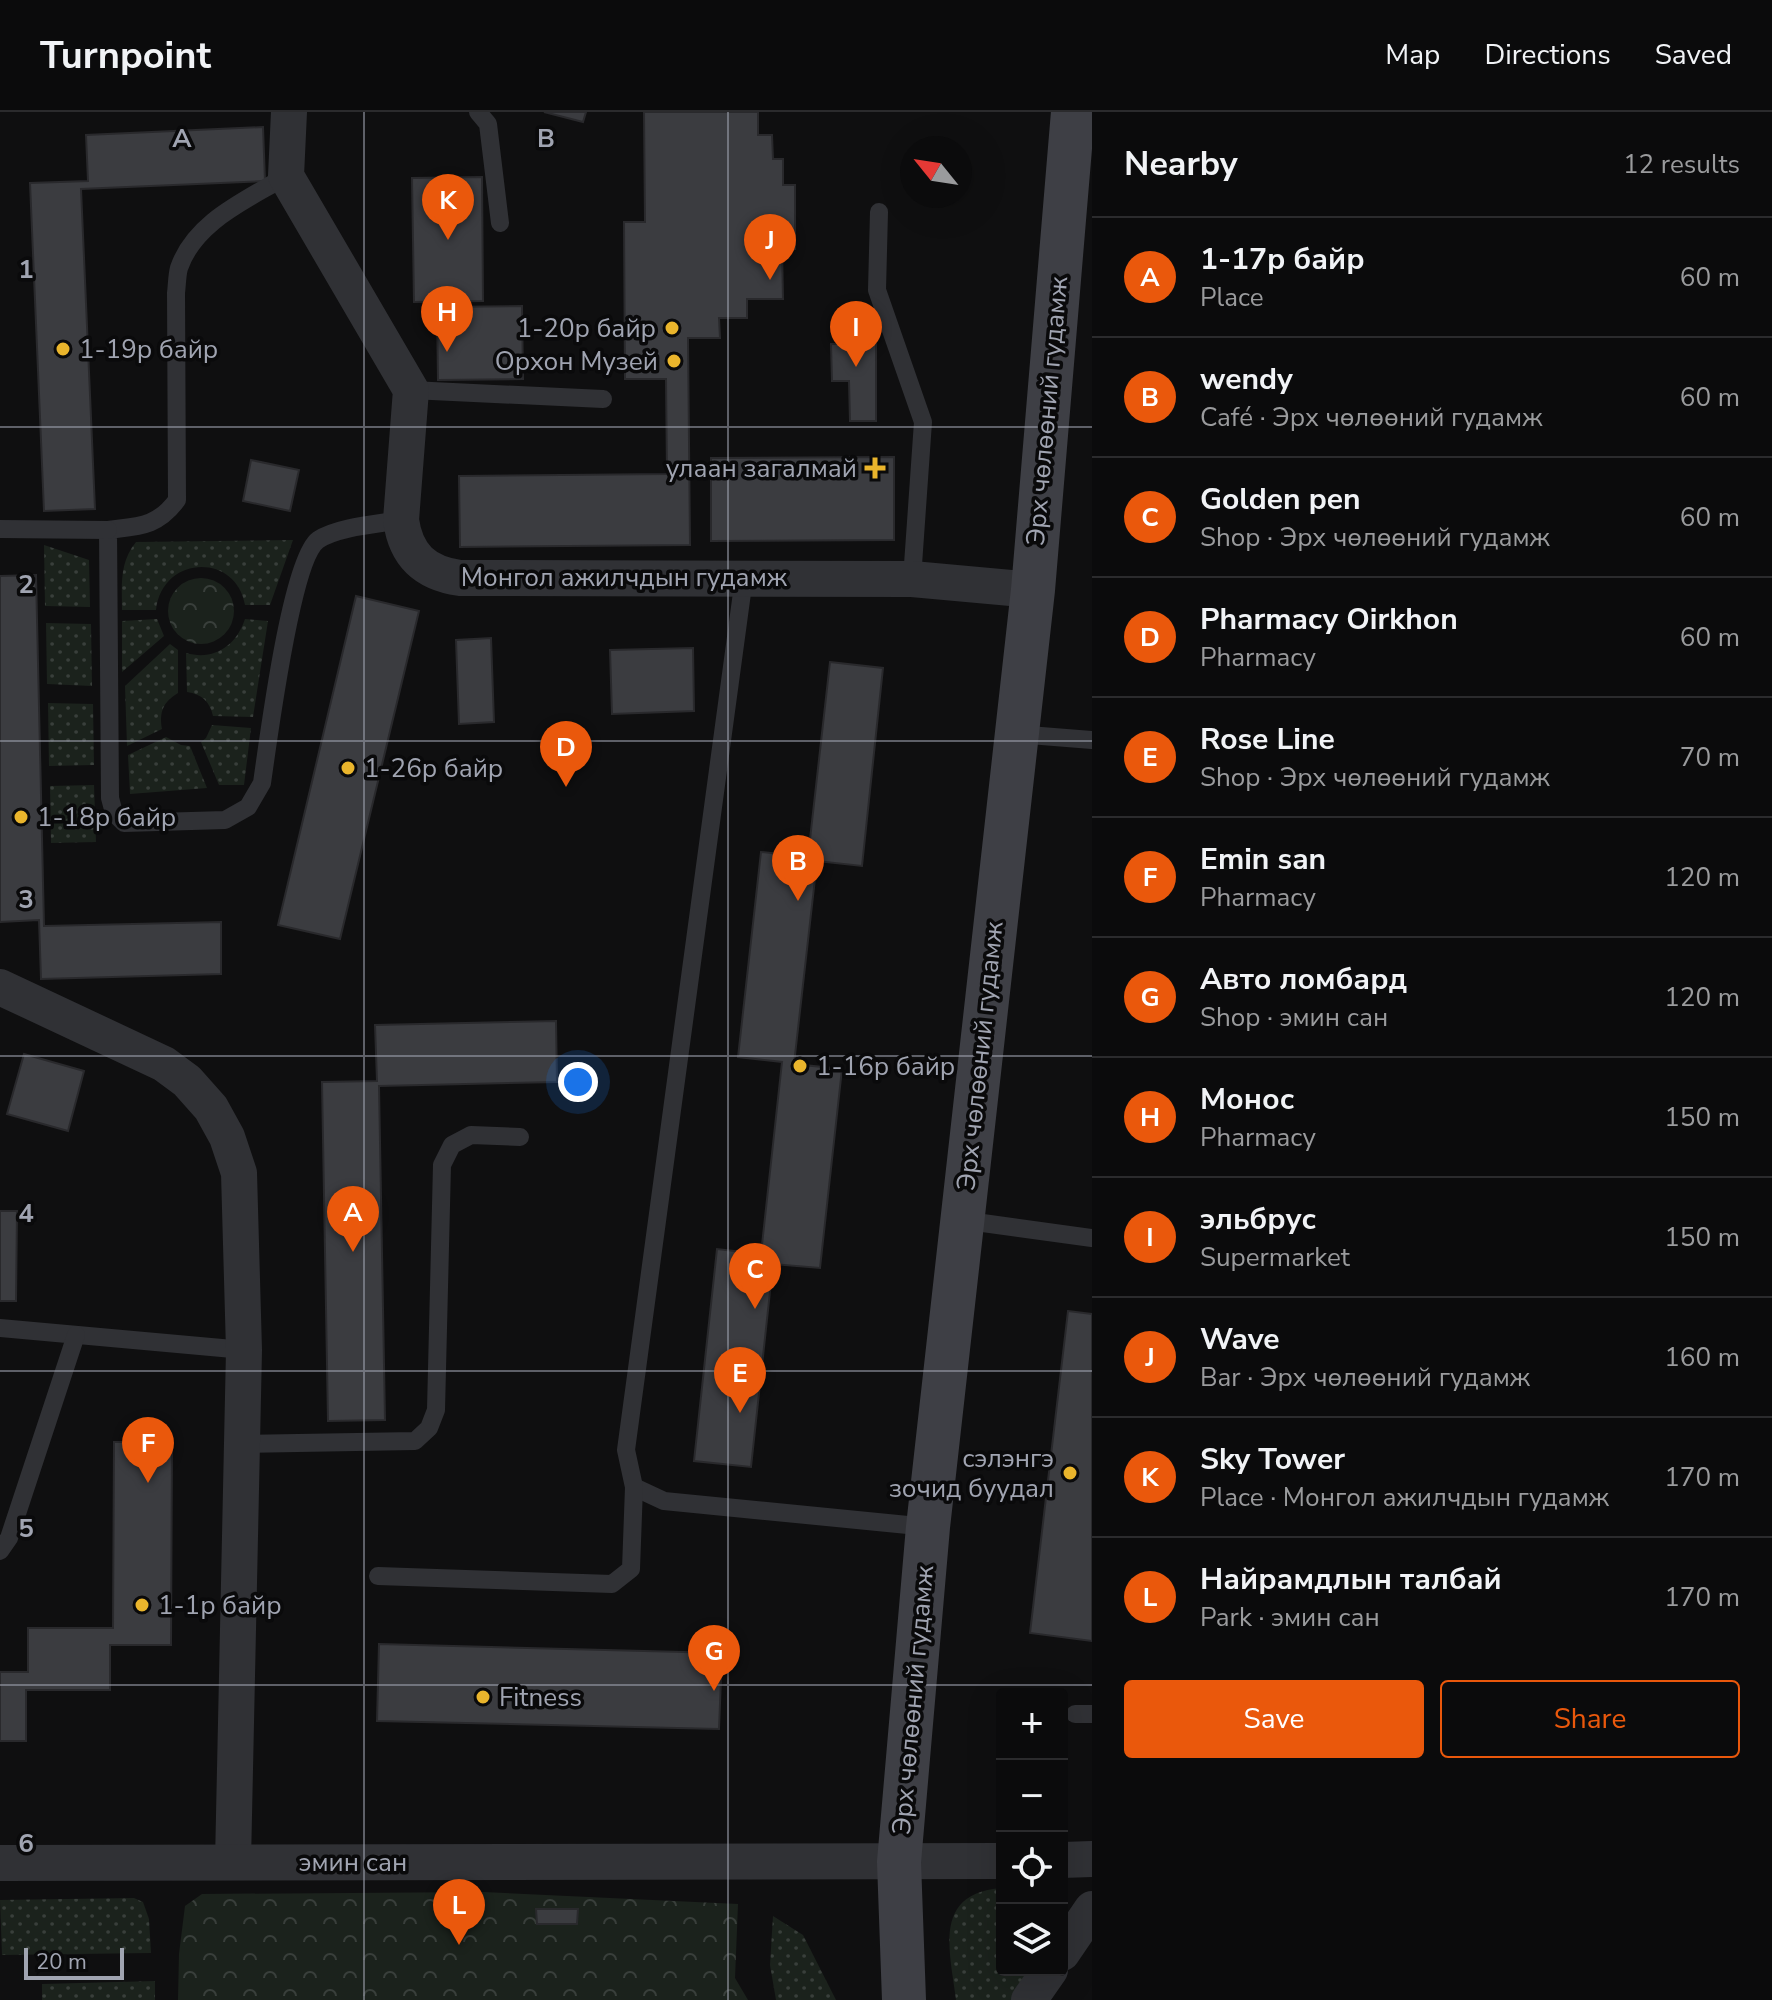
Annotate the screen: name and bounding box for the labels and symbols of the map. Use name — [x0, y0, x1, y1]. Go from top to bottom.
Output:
text: A — [172, 121, 192, 156]
text: B — [537, 121, 555, 156]
north arrow — [900, 136, 972, 208]
pin: K — [422, 174, 474, 240]
pin: J — [744, 214, 796, 280]
text: 1 — [18, 252, 34, 287]
street label: Эрх чөлөөний гудамж — [1018, 274, 1076, 547]
pin: H — [421, 286, 473, 352]
pin: I — [830, 301, 882, 367]
place label: 1-20р байр — [517, 311, 656, 346]
marker: 1-20р байр — [663, 319, 681, 337]
place label: 1-19р байр — [79, 332, 218, 367]
marker: 1-19р байр — [54, 340, 72, 358]
place label: Орхон Myзей — [495, 344, 658, 379]
marker: Орхон Myзей — [665, 352, 683, 370]
place label: улаан загалмай — [666, 451, 857, 486]
marker: улаан загалмай — [864, 457, 886, 479]
street label: Монгол ажилчдын гудамж — [461, 560, 788, 595]
text: 2 — [18, 567, 34, 602]
pin: D — [540, 721, 592, 787]
place label: 1-26р байр — [364, 751, 503, 786]
marker: 1-26р байр — [339, 759, 357, 777]
place label: 1-18р байр — [37, 800, 176, 835]
marker: 1-18р байр — [12, 808, 30, 826]
pin: B — [772, 835, 824, 901]
text: 3 — [18, 882, 34, 917]
street label: Эрх чөлөөний гудамж — [948, 919, 1012, 1192]
place label: 1-16р байр — [816, 1049, 955, 1084]
marker: 1-16р байр — [791, 1057, 809, 1075]
your location — [558, 1062, 598, 1102]
pin: A — [327, 1186, 379, 1252]
text: 4 — [18, 1196, 34, 1231]
pin: C — [729, 1243, 781, 1309]
pin: E — [714, 1347, 766, 1413]
pin: F — [122, 1417, 174, 1483]
place label: сэлэнгэ зочид буудал — [889, 1441, 1054, 1506]
marker: сэлэнгэ зочид буудал — [1061, 1464, 1079, 1482]
text: 5 — [18, 1511, 34, 1546]
street label: Эрх чөлөөний гудамж — [884, 1563, 942, 1836]
place label: 1-1р байр — [158, 1588, 282, 1623]
marker: 1-1р байр — [133, 1596, 151, 1614]
pin: G — [688, 1625, 740, 1691]
place label: Fitness — [499, 1680, 582, 1715]
marker: Fitness — [474, 1688, 492, 1706]
text: 6 — [18, 1826, 34, 1861]
street label: эмин сан — [299, 1845, 407, 1880]
pin: L — [433, 1879, 485, 1945]
scale bar — [24, 1944, 124, 1980]

